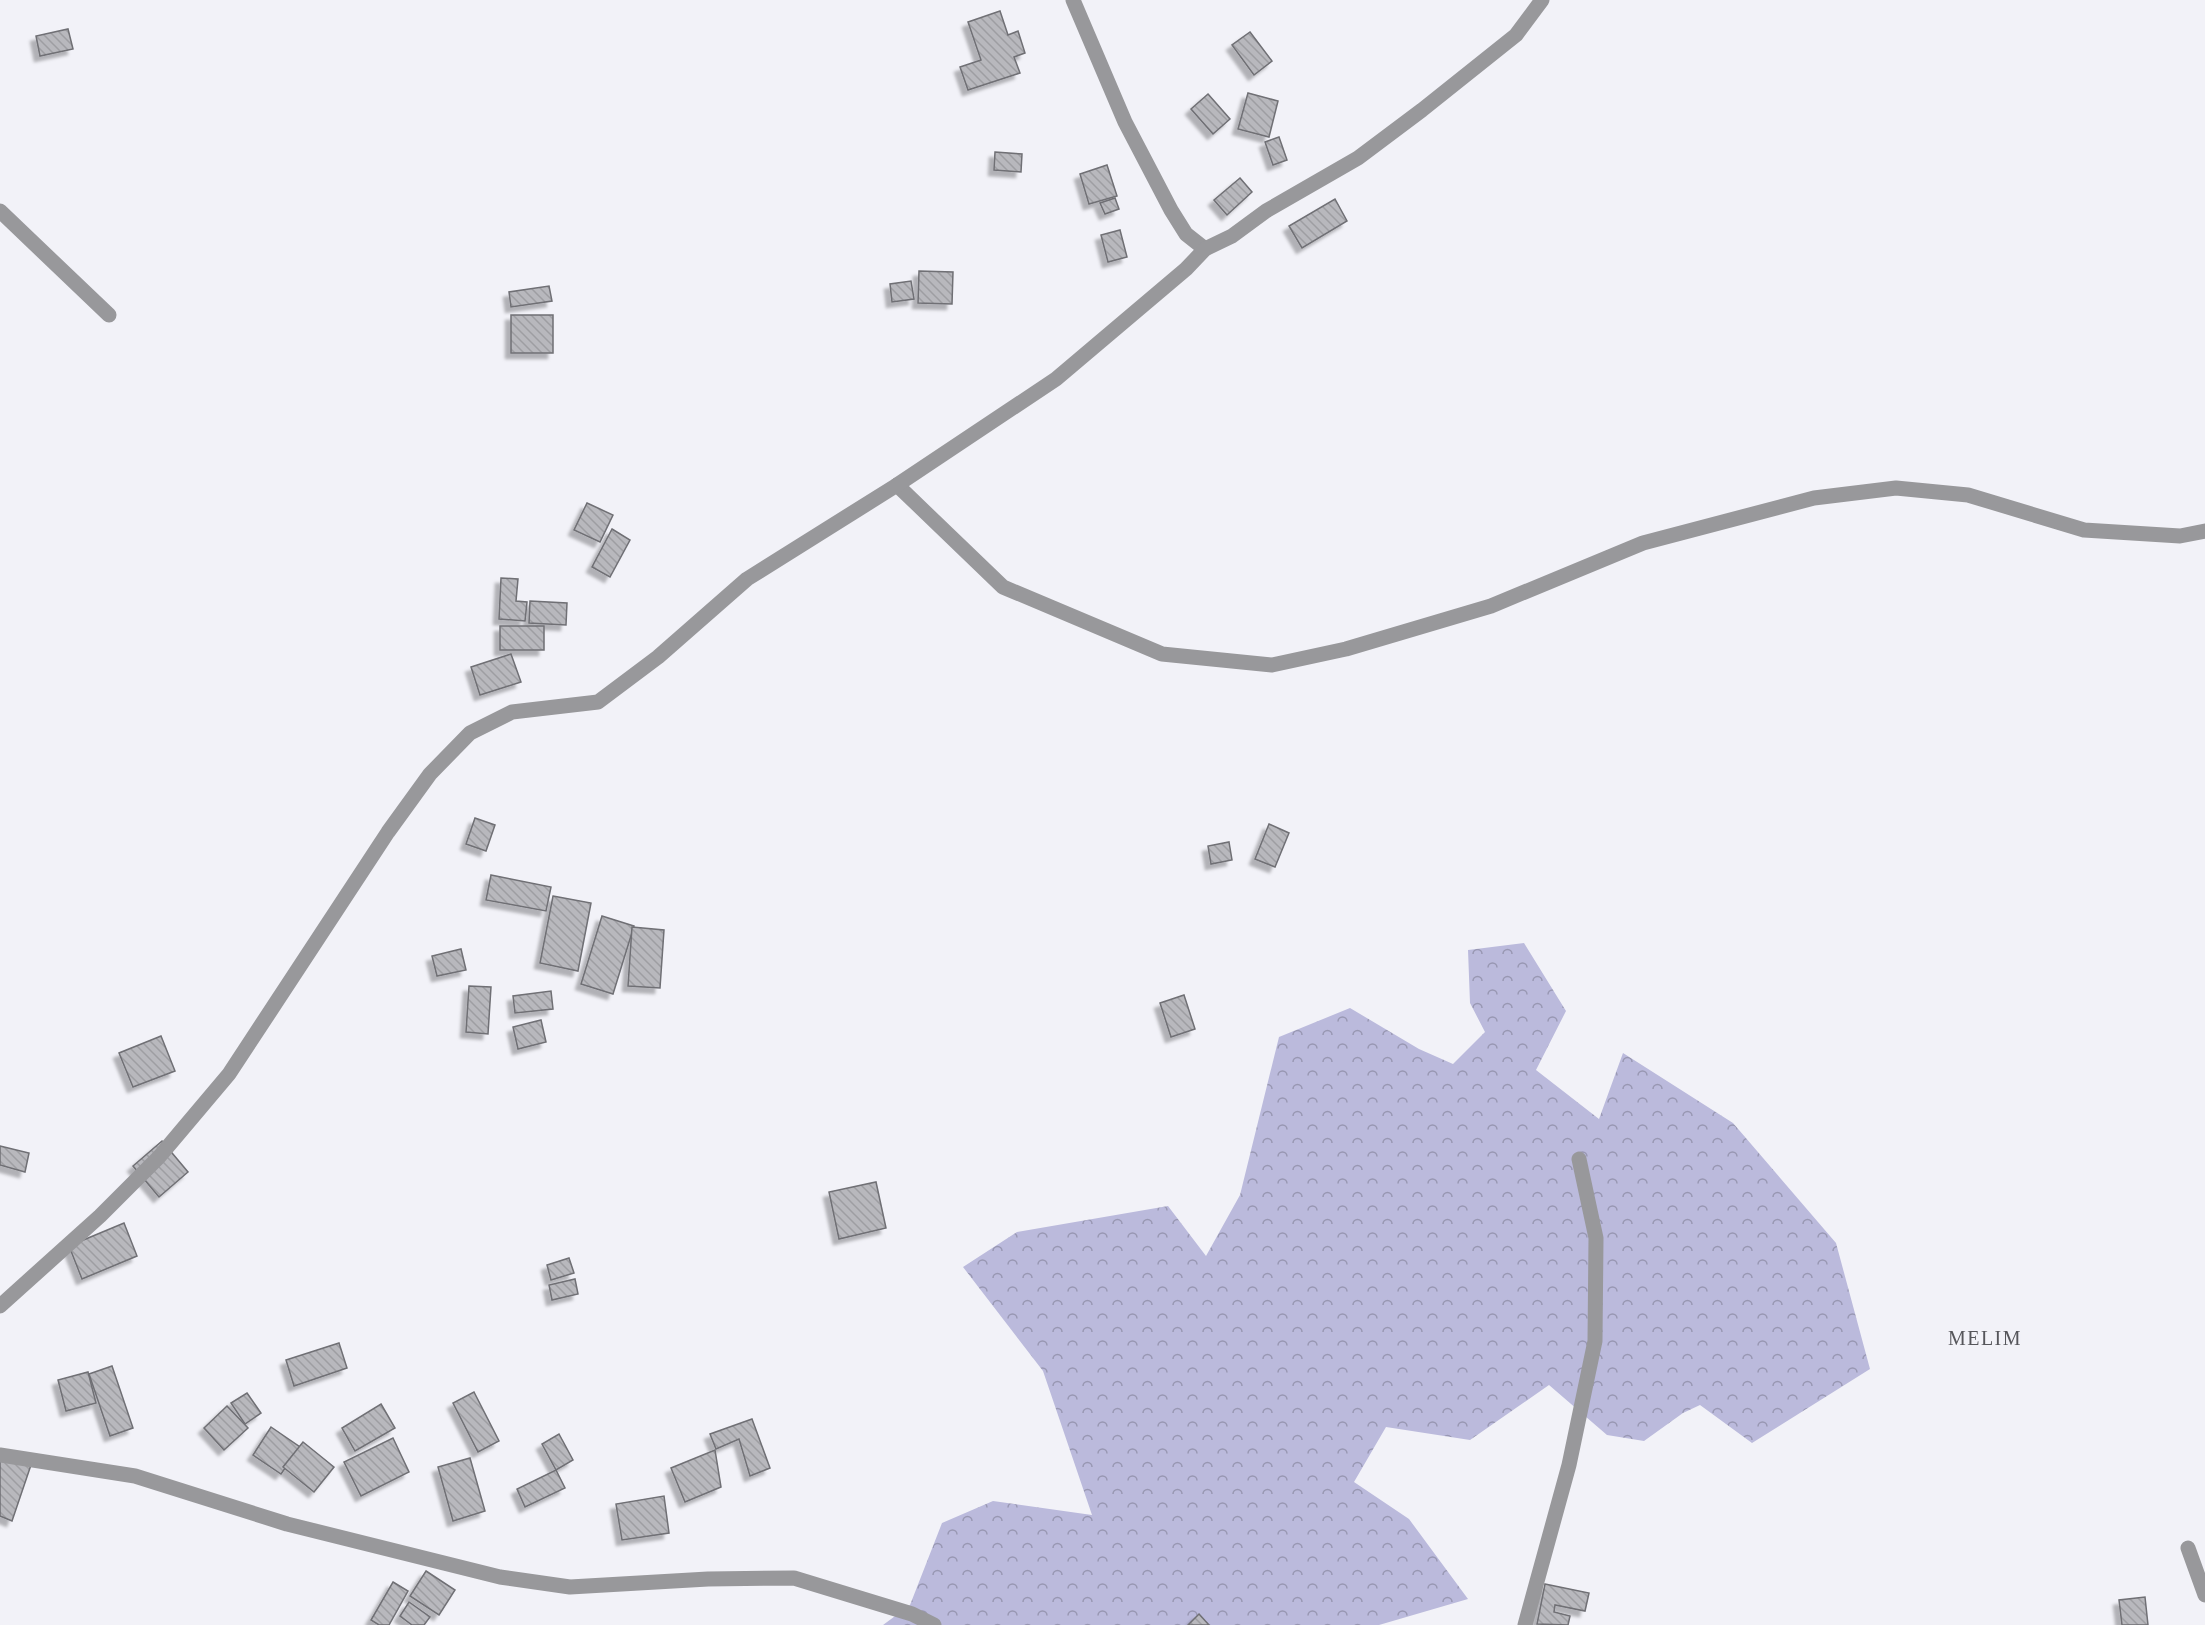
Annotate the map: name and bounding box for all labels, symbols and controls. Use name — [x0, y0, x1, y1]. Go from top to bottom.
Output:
district label: MELIM — [1948, 1327, 2022, 1349]

